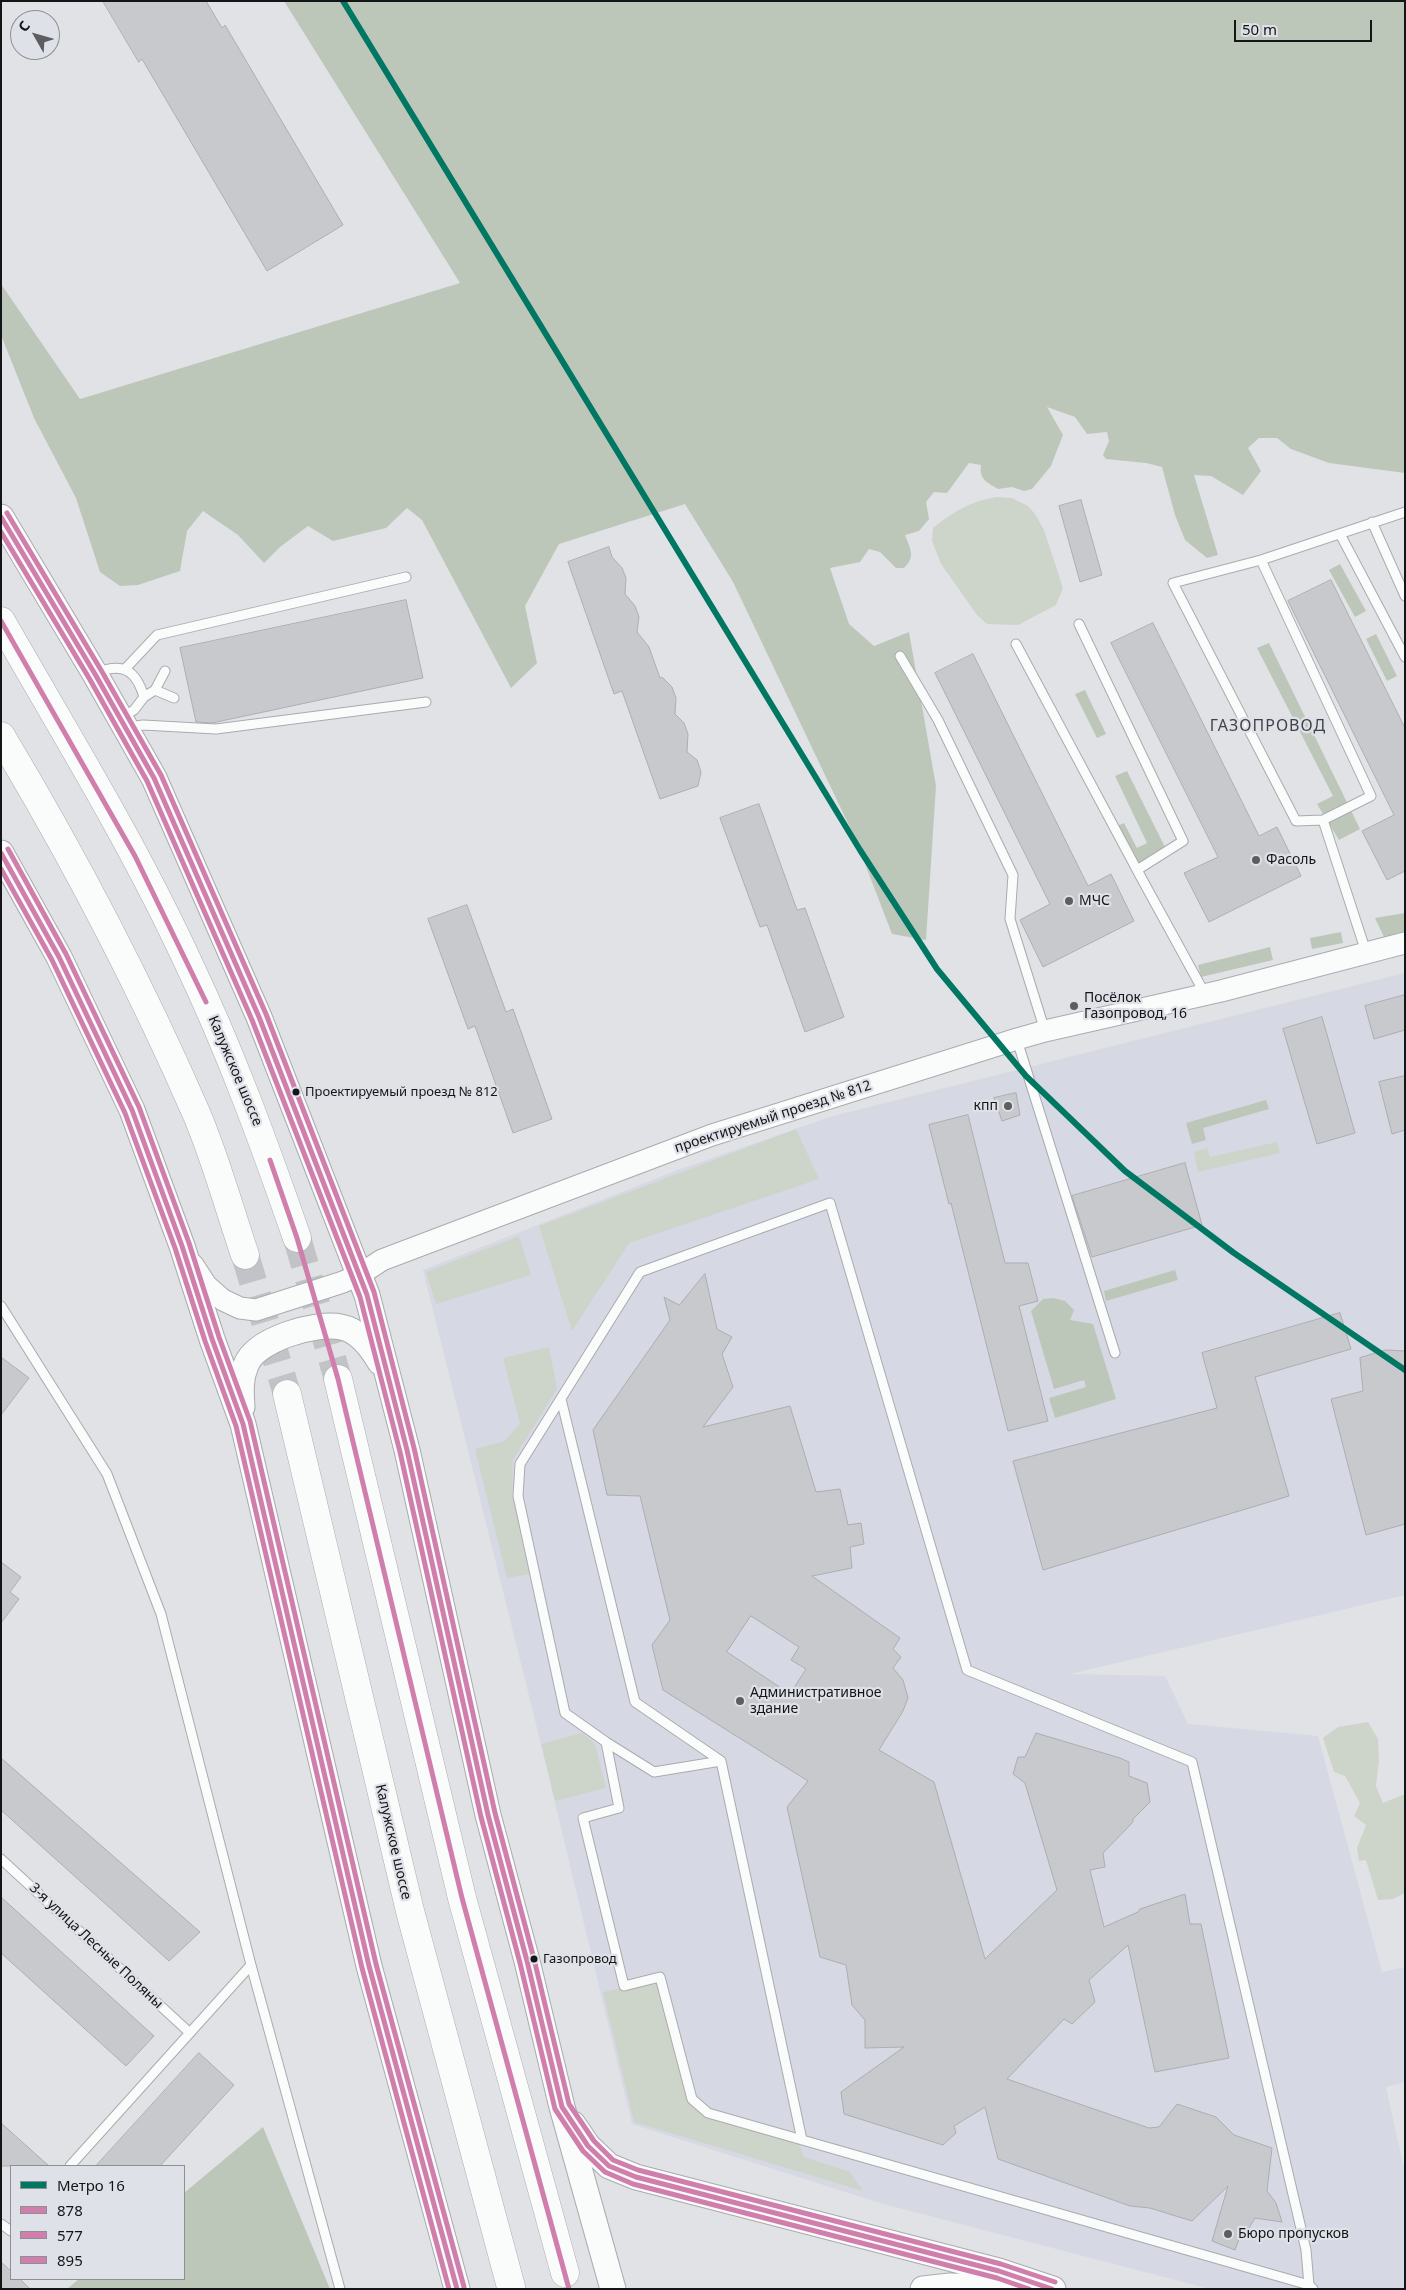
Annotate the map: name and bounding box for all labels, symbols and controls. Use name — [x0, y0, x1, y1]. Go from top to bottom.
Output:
north arrow — [10, 10, 60, 60]
scale bar — [1236, 10, 1374, 42]
text: С — [13, 17, 34, 35]
text: 50 m — [1242, 19, 1277, 39]
district label: ГАЗОПРОВОД — [1209, 716, 1327, 736]
place label: Фасоль — [1266, 852, 1316, 868]
marker: Фасоль — [1250, 854, 1262, 866]
place label: МЧС — [1079, 893, 1110, 909]
marker: МЧС — [1063, 895, 1075, 907]
place label: Посёлок Газопровод, 16 — [1084, 990, 1187, 1022]
marker: Посёлок Газопровод, 16 — [1068, 1000, 1080, 1012]
street label: Калужское шоссе — [204, 1013, 266, 1129]
street label: проектируемый проезд № 812 — [673, 1077, 873, 1157]
place label: Проектируемый проезд № 812 — [305, 1084, 498, 1100]
marker: Проектируемый проезд № 812 — [291, 1087, 301, 1097]
place label: кпп — [974, 1098, 998, 1114]
marker: кпп — [1002, 1100, 1014, 1112]
place label: Административное здание — [750, 1685, 881, 1718]
marker: Административное здание — [734, 1695, 746, 1707]
street label: Калужское шоссе — [372, 1783, 414, 1901]
street label: 3-я улица Лесные Поляны — [26, 1880, 166, 2012]
place label: Газопровод — [543, 1951, 617, 1967]
marker: Газопровод — [529, 1954, 539, 1964]
legend — [10, 2165, 185, 2280]
text: Метро 16 — [57, 2175, 125, 2195]
text: 878 — [57, 2200, 83, 2220]
text: 577 — [57, 2225, 83, 2245]
place label: Бюро пропусков — [1238, 2226, 1349, 2242]
marker: Бюро пропусков — [1222, 2228, 1234, 2240]
text: 895 — [57, 2250, 83, 2270]

